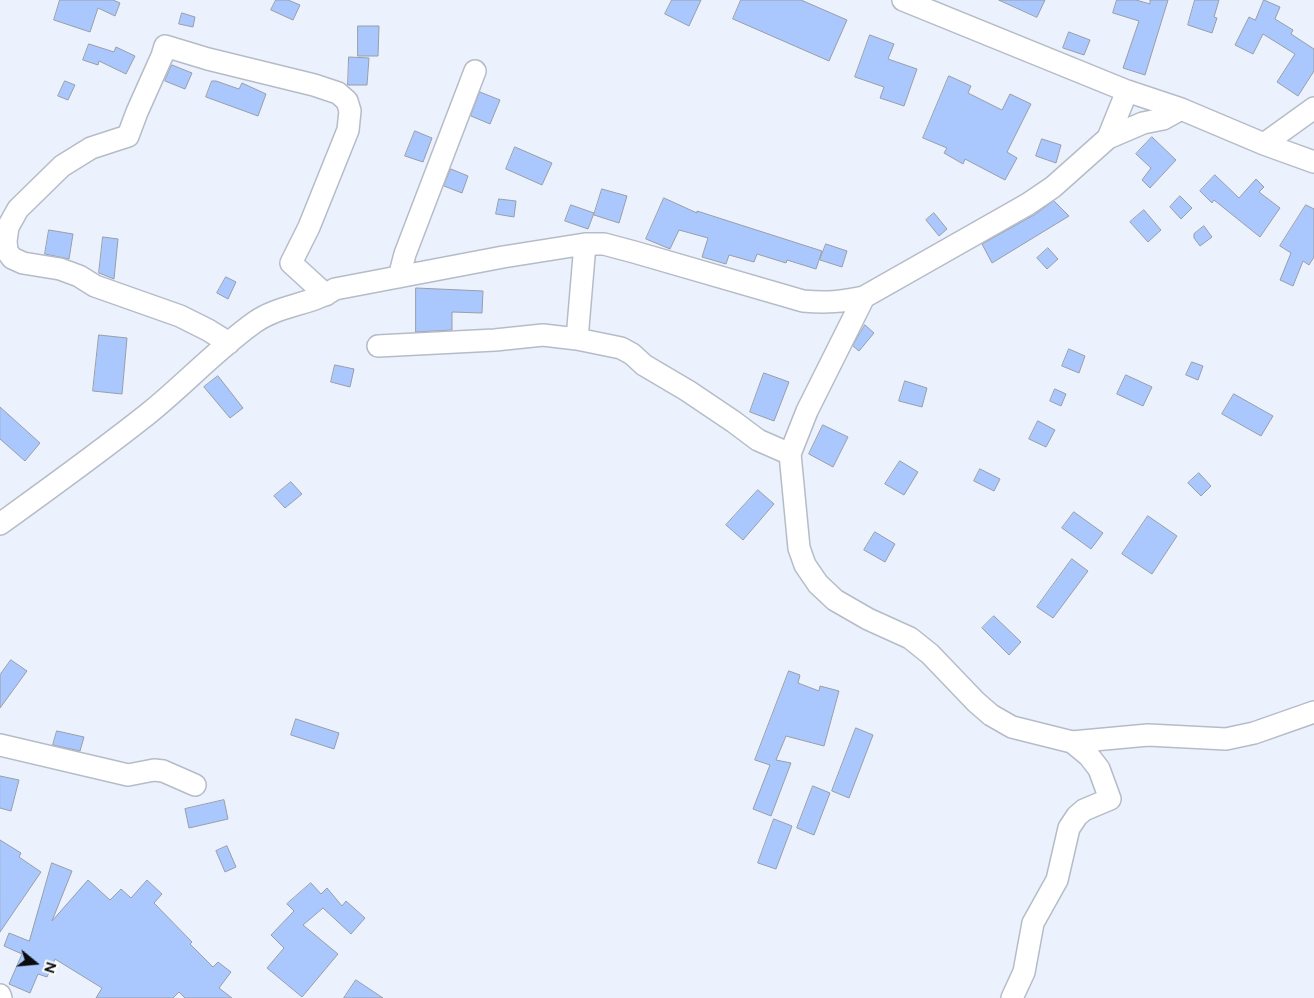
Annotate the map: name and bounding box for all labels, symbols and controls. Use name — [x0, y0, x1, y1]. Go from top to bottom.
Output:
north arrow — [10, 938, 60, 988]
text: N — [40, 960, 60, 975]

